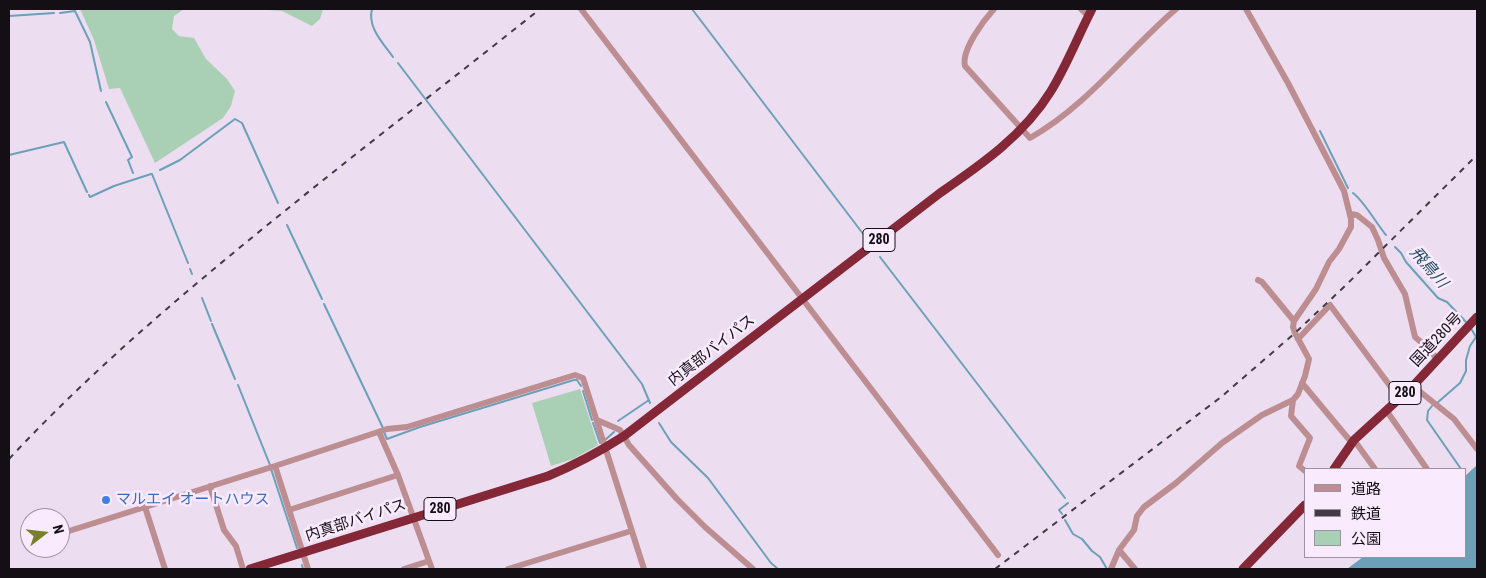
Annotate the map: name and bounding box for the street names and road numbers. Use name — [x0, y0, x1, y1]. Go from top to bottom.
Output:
road number: 280 — [863, 228, 895, 252]
street label: 国道280号 — [1407, 309, 1467, 371]
street label: 内真部バイパス — [665, 312, 759, 390]
road number: 280 — [1389, 382, 1421, 404]
street label: 内真部バイパス — [303, 496, 409, 546]
road number: 280 — [424, 498, 456, 520]

